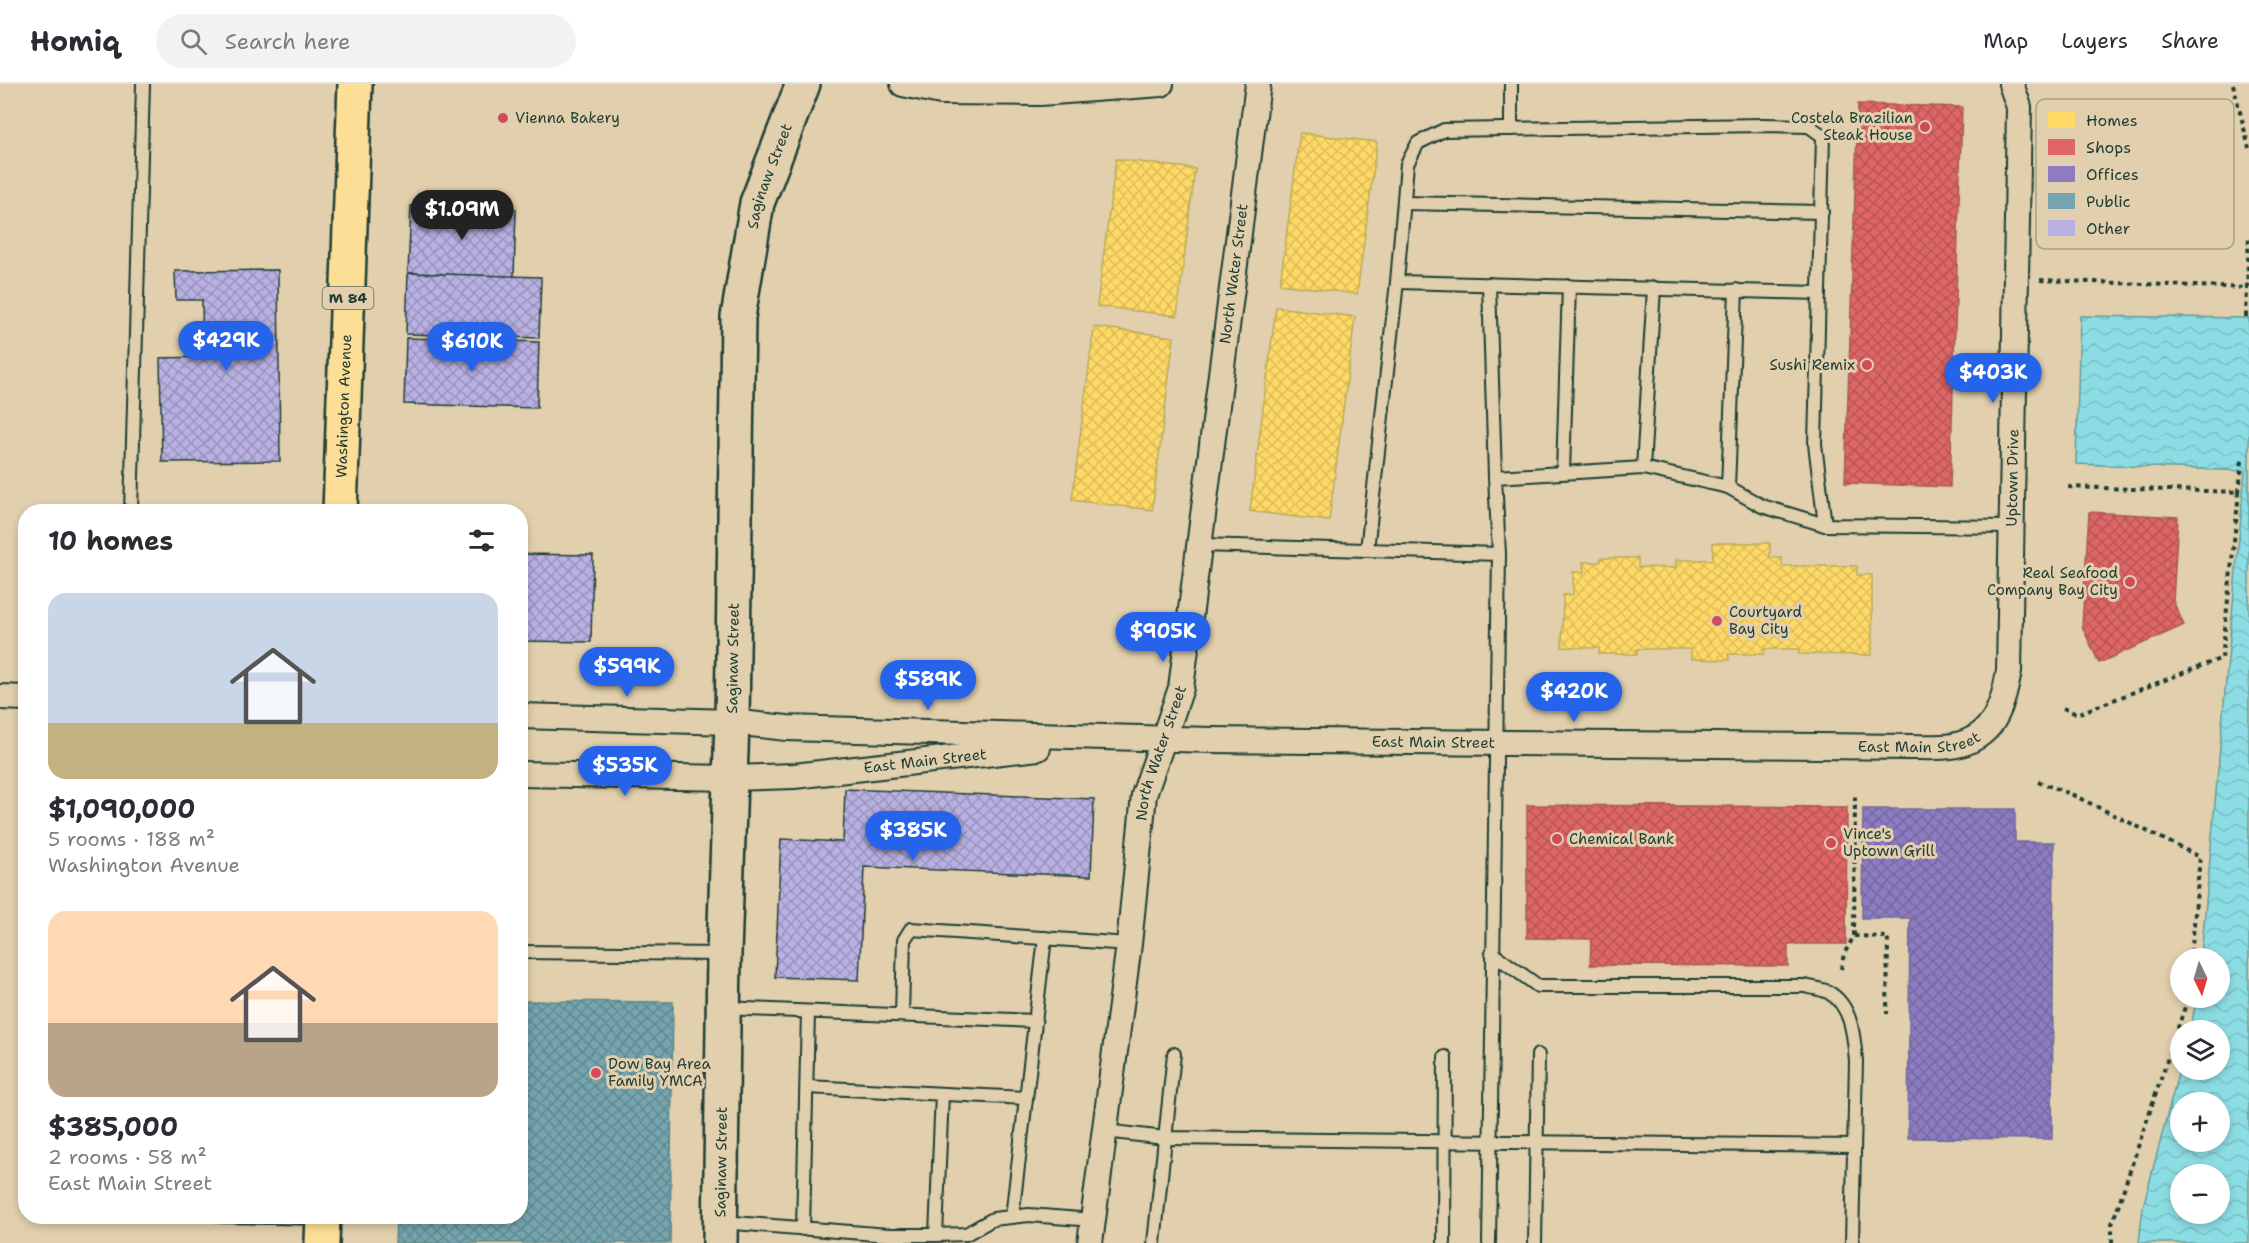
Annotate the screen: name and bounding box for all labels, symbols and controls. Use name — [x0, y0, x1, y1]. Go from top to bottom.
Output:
search box — [156, 14, 576, 68]
text: Homiq — [30, 22, 120, 60]
icon: search — [177, 25, 210, 58]
text: Search here — [225, 27, 351, 56]
text: Map — [1983, 27, 2028, 55]
text: Layers — [2061, 27, 2128, 55]
text: Share — [2161, 27, 2219, 55]
legend — [2036, 99, 2234, 249]
place label: Vienna Bakery — [515, 108, 620, 128]
place label: Costela Brazilian Steak House — [1791, 108, 1913, 145]
text: Homes — [2086, 110, 2138, 131]
marker: Vienna Bakery — [496, 111, 510, 125]
street label: Saginaw Street — [743, 120, 797, 230]
marker: Costela Brazilian Steak House — [1918, 120, 1932, 134]
text: Shops — [2086, 137, 2131, 158]
text: Offices — [2086, 164, 2139, 185]
pin: $1.09M — [413, 190, 511, 241]
text: Public — [2086, 191, 2131, 212]
text: $1.09M — [425, 196, 499, 222]
street label: North Water Street — [1215, 203, 1253, 345]
text: Other — [2086, 218, 2130, 239]
road number: M 84 — [322, 287, 374, 309]
pin: $429K — [184, 321, 268, 372]
pin: $610K — [430, 322, 514, 373]
text: $429K — [192, 327, 260, 353]
text: $610K — [441, 328, 503, 354]
street label: Washington Avenue — [331, 334, 356, 478]
pin: $403K — [1951, 353, 2035, 404]
place label: Sushi Remix — [1770, 355, 1855, 375]
marker: Sushi Remix — [1860, 358, 1874, 372]
text: $403K — [1959, 359, 2027, 385]
street label: Uptown Drive — [2002, 429, 2023, 527]
text: 10 homes — [48, 523, 173, 558]
icon: filters — [465, 524, 498, 557]
place label: Real Seafood Company Bay City — [1987, 563, 2118, 600]
marker: Real Seafood Company Bay City — [2123, 575, 2137, 589]
place label: Courtyard Bay City — [1729, 602, 1802, 639]
street label: Saginaw Street — [722, 603, 744, 714]
pin: $905K — [1121, 612, 1205, 663]
marker: Courtyard Bay City — [1710, 614, 1724, 628]
text: $905K — [1130, 618, 1196, 644]
icon: home — [219, 632, 327, 740]
pin: $599K — [585, 647, 669, 698]
text: $599K — [593, 653, 661, 679]
pin: $589K — [886, 660, 970, 711]
text: $589K — [894, 666, 962, 692]
pin: $420K — [1532, 672, 1616, 723]
text: $420K — [1540, 678, 1608, 704]
street label: North Water Street — [1131, 683, 1191, 822]
street label: East Main Street — [1858, 727, 1984, 757]
street label: East Main Street — [1372, 732, 1495, 753]
street label: East Main Street — [863, 744, 988, 778]
pin: $535K — [583, 746, 667, 797]
text: $535K — [592, 752, 658, 778]
text: $1,090,000 — [48, 791, 196, 826]
pin: $385K — [871, 811, 955, 862]
text: $385K — [879, 817, 947, 843]
place label: Vince's Uptown Grill — [1843, 824, 1935, 861]
text: 5 rooms · 188 m² — [48, 826, 215, 852]
place label: Chemical Bank — [1569, 829, 1674, 849]
marker: Chemical Bank — [1550, 832, 1564, 846]
marker: Vince's Uptown Grill — [1824, 836, 1838, 850]
text: Washington Avenue — [48, 852, 240, 878]
north arrow — [2170, 948, 2230, 1008]
map controls — [2170, 948, 2230, 1224]
icon: home — [219, 950, 327, 1058]
button: layers — [2170, 1020, 2230, 1080]
place label: Dow Bay Area Family YMCA — [608, 1054, 712, 1091]
marker: Dow Bay Area Family YMCA — [589, 1066, 603, 1080]
button: + — [2170, 1092, 2230, 1152]
street label: Saginaw Street — [710, 1106, 732, 1218]
text: $385,000 — [48, 1109, 178, 1144]
text: 2 rooms · 58 m² — [48, 1144, 207, 1170]
button: − — [2170, 1164, 2230, 1224]
text: East Main Street — [48, 1170, 212, 1196]

